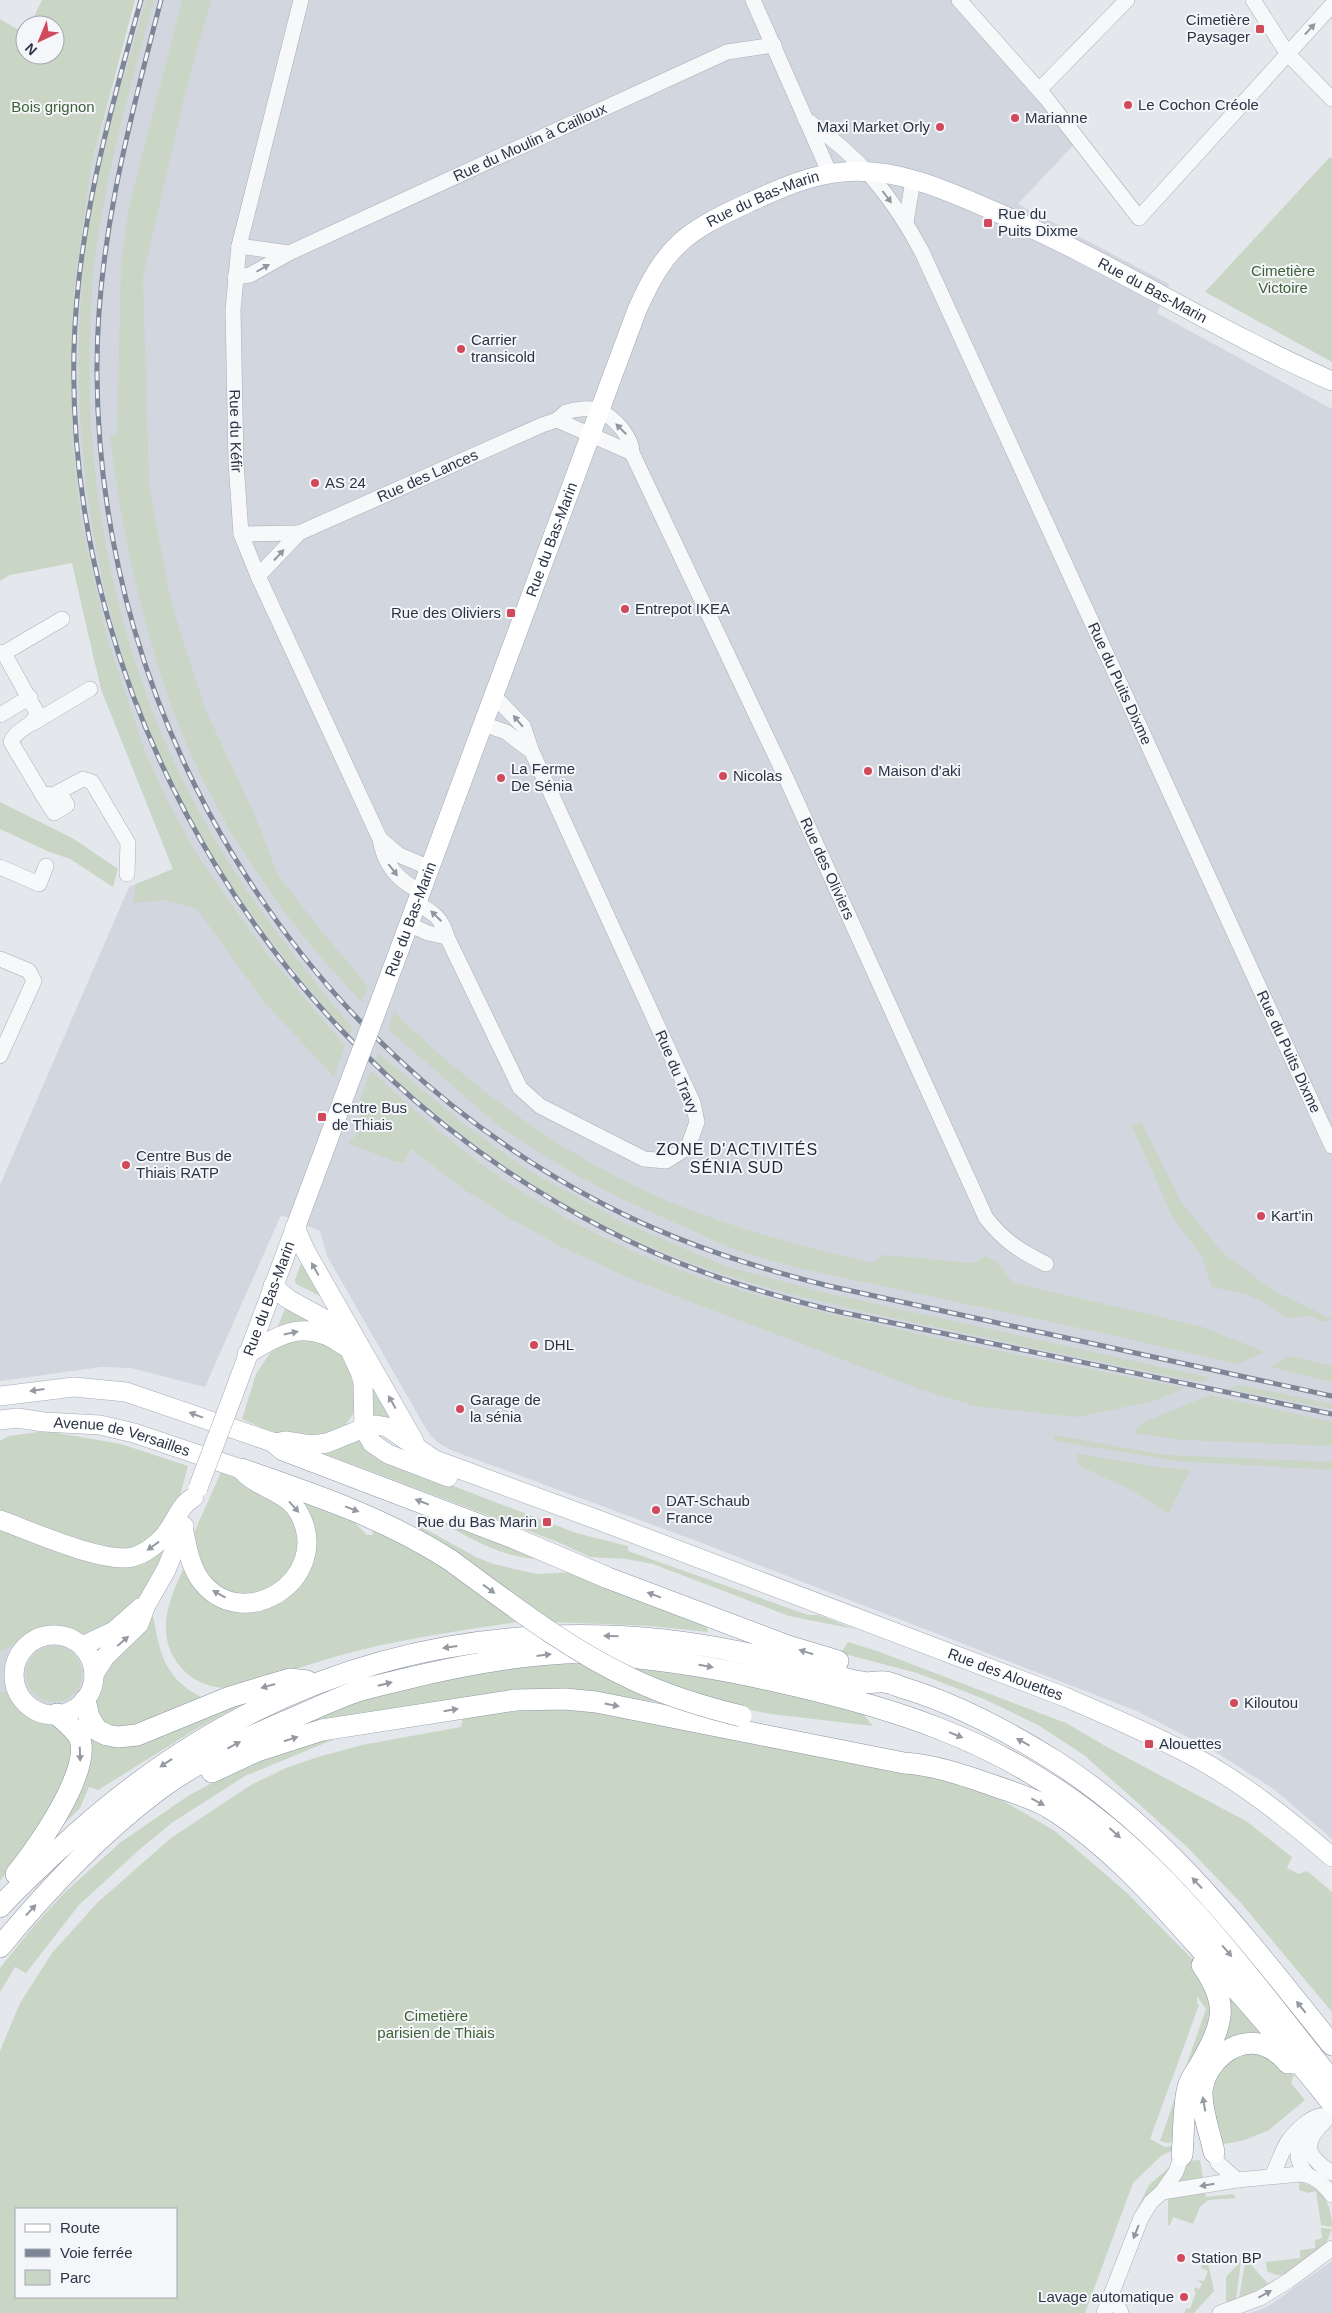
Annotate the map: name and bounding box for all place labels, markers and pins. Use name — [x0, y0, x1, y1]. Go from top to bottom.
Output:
place label: Cimetière Paysager — [1186, 11, 1250, 45]
marker: Cimetière Paysager — [1254, 23, 1266, 35]
place label: Le Cochon Créole — [1138, 96, 1259, 113]
marker: Le Cochon Créole — [1122, 99, 1134, 111]
place label: Marianne — [1025, 109, 1088, 126]
marker: Marianne — [1009, 112, 1021, 124]
place label: Maxi Market Orly — [817, 118, 930, 135]
marker: Maxi Market Orly — [934, 121, 946, 133]
place label: Rue du Puits Dixme — [998, 205, 1078, 239]
marker: Rue du Puits Dixme — [982, 217, 994, 229]
place label: Carrier transicold — [471, 331, 535, 365]
marker: Carrier transicold — [455, 343, 467, 355]
place label: AS 24 — [325, 474, 366, 491]
marker: AS 24 — [309, 477, 321, 489]
place label: Entrepot IKEA — [635, 600, 730, 617]
marker: Entrepot IKEA — [619, 603, 631, 615]
place label: Rue des Oliviers — [391, 604, 501, 621]
marker: Rue des Oliviers — [505, 607, 517, 619]
place label: La Ferme De Sénia — [511, 760, 575, 794]
place label: Maison d'aki — [878, 762, 961, 779]
marker: Maison d'aki — [862, 765, 874, 777]
place label: Nicolas — [733, 767, 782, 784]
marker: Nicolas — [717, 770, 729, 782]
marker: La Ferme De Sénia — [495, 772, 507, 784]
place label: Centre Bus de Thiais — [332, 1099, 407, 1133]
marker: Centre Bus de Thiais — [316, 1111, 328, 1123]
place label: Centre Bus de Thiais RATP — [136, 1147, 232, 1181]
marker: Centre Bus de Thiais RATP — [120, 1159, 132, 1171]
place label: Kart'in — [1271, 1207, 1313, 1224]
marker: Kart'in — [1255, 1210, 1267, 1222]
place label: DHL — [544, 1336, 574, 1353]
marker: DHL — [528, 1339, 540, 1351]
place label: Garage de la sénia — [470, 1391, 541, 1425]
marker: Garage de la sénia — [454, 1403, 466, 1415]
place label: DAT-Schaub France — [666, 1492, 750, 1526]
marker: DAT-Schaub France — [650, 1504, 662, 1516]
place label: Rue du Bas Marin — [417, 1513, 537, 1530]
marker: Rue du Bas Marin — [541, 1516, 553, 1528]
place label: Kiloutou — [1244, 1694, 1298, 1711]
marker: Kiloutou — [1228, 1697, 1240, 1709]
place label: Alouettes — [1159, 1735, 1222, 1752]
marker: Alouettes — [1143, 1738, 1155, 1750]
place label: Station BP — [1191, 2249, 1262, 2266]
marker: Station BP — [1175, 2252, 1187, 2264]
place label: Lavage automatique — [1038, 2288, 1174, 2305]
marker: Lavage automatique — [1178, 2291, 1190, 2303]

